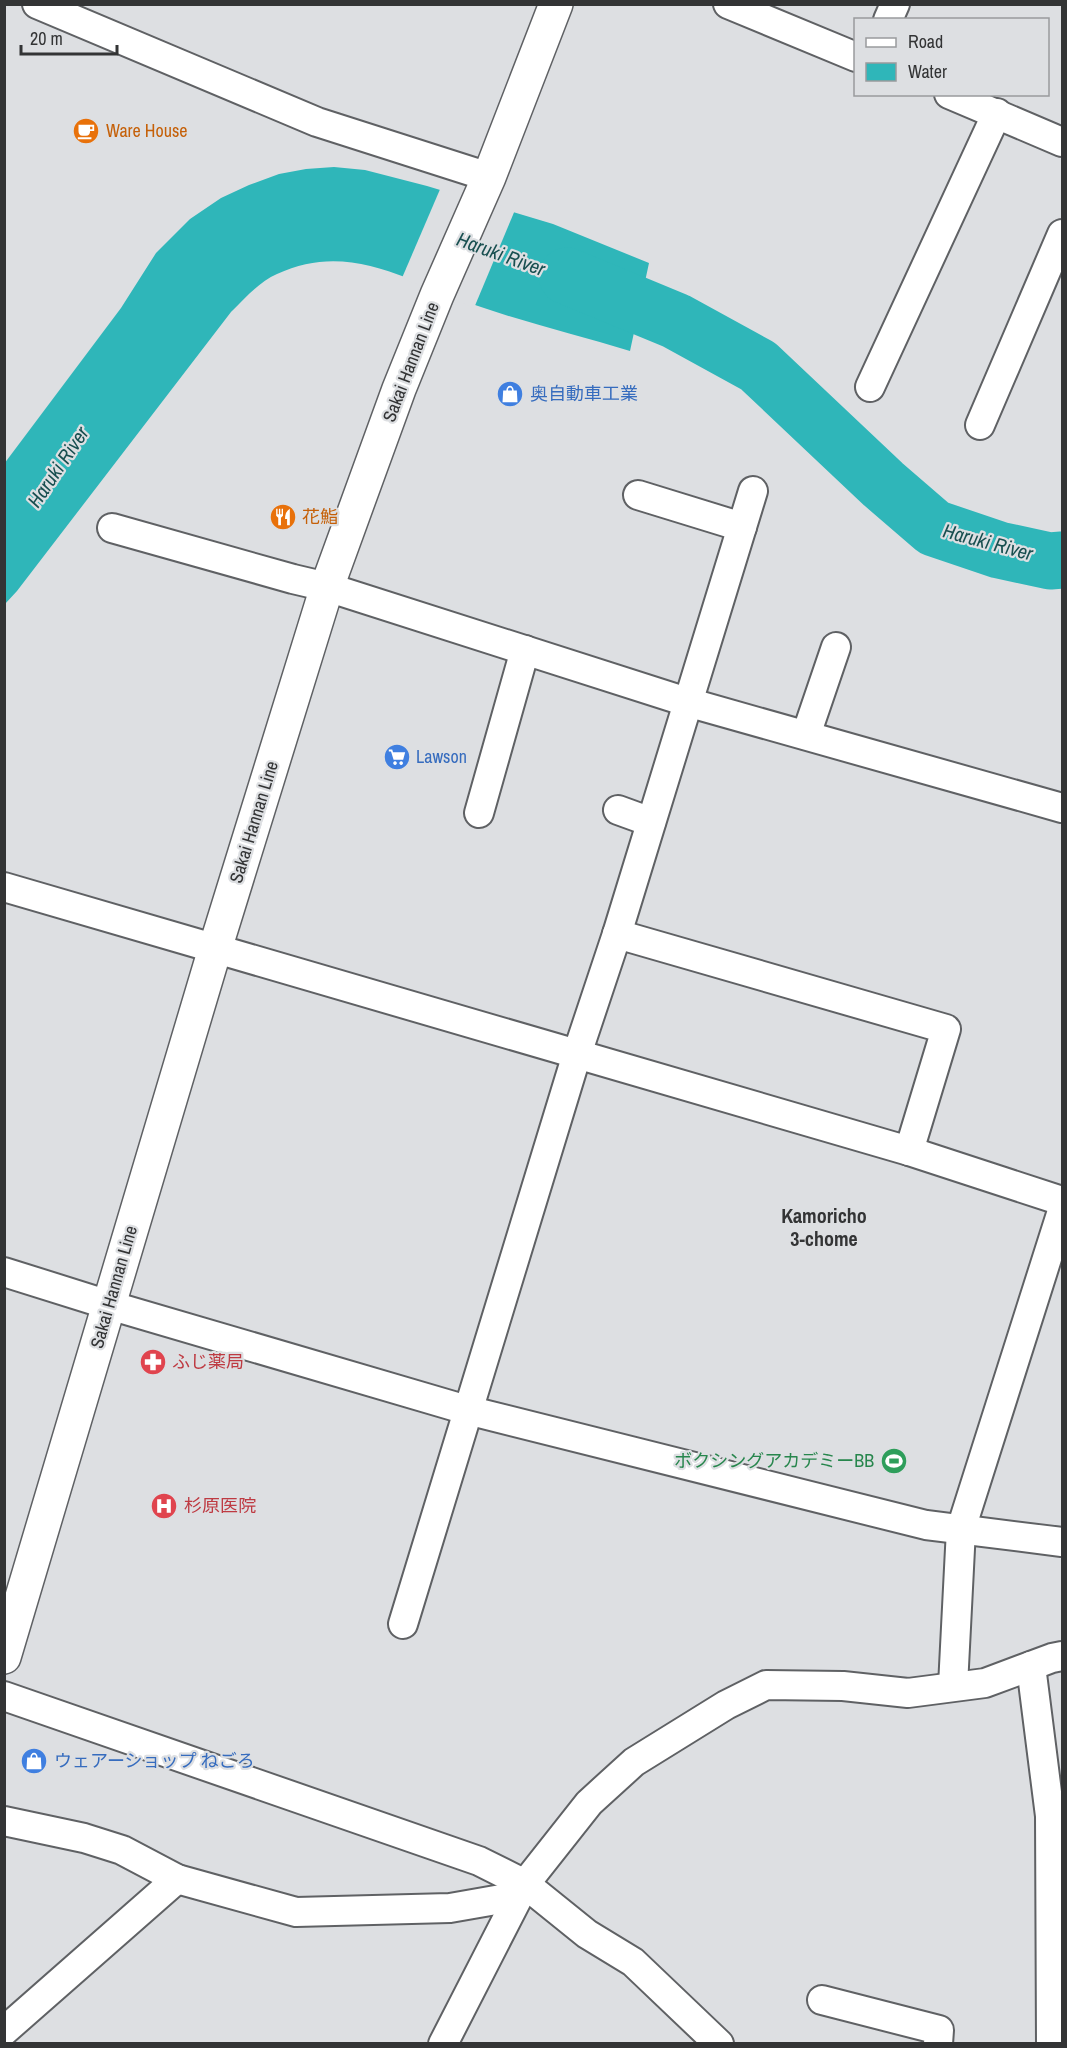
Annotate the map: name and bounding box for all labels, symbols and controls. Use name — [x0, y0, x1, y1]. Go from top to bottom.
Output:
scale bar — [21, 18, 117, 56]
legend — [854, 18, 1049, 96]
text: 20 m — [30, 26, 63, 51]
text: Road — [908, 29, 943, 54]
text: Water — [908, 59, 947, 84]
cafe icon: Ware House — [71, 116, 101, 146]
place label: Ware House — [106, 118, 188, 143]
water label: Haruki River — [453, 225, 550, 282]
street label: Sakai Hannan Line — [376, 298, 445, 425]
shop icon: 奥自動車工業 — [495, 379, 525, 409]
place label: 奥自動車工業 — [530, 381, 638, 406]
water label: Haruki River — [21, 421, 95, 512]
restaurant icon: 花鮨 — [268, 502, 298, 532]
place label: 花鮨 — [302, 504, 338, 529]
water label: Haruki River — [940, 517, 1037, 567]
supermarket icon: Lawson — [382, 742, 412, 772]
place label: Lawson — [416, 744, 467, 769]
street label: Sakai Hannan Line — [223, 758, 284, 886]
district label: Kamoricho 3-chome — [781, 1202, 867, 1252]
street label: Sakai Hannan Line — [84, 1223, 143, 1351]
pharmacy icon: ふじ薬局 — [138, 1347, 168, 1377]
place label: ふじ薬局 — [172, 1349, 244, 1374]
sports icon: ボクシングアカデミーBB — [879, 1446, 909, 1476]
place label: ボクシングアカデミーBB — [674, 1448, 874, 1473]
hospital icon: 杉原医院 — [149, 1491, 179, 1521]
place label: 杉原医院 — [184, 1493, 256, 1518]
shop icon: ウェアーショップ ねごろ — [19, 1746, 49, 1776]
place label: ウェアーショップ ねごろ — [54, 1748, 255, 1773]

